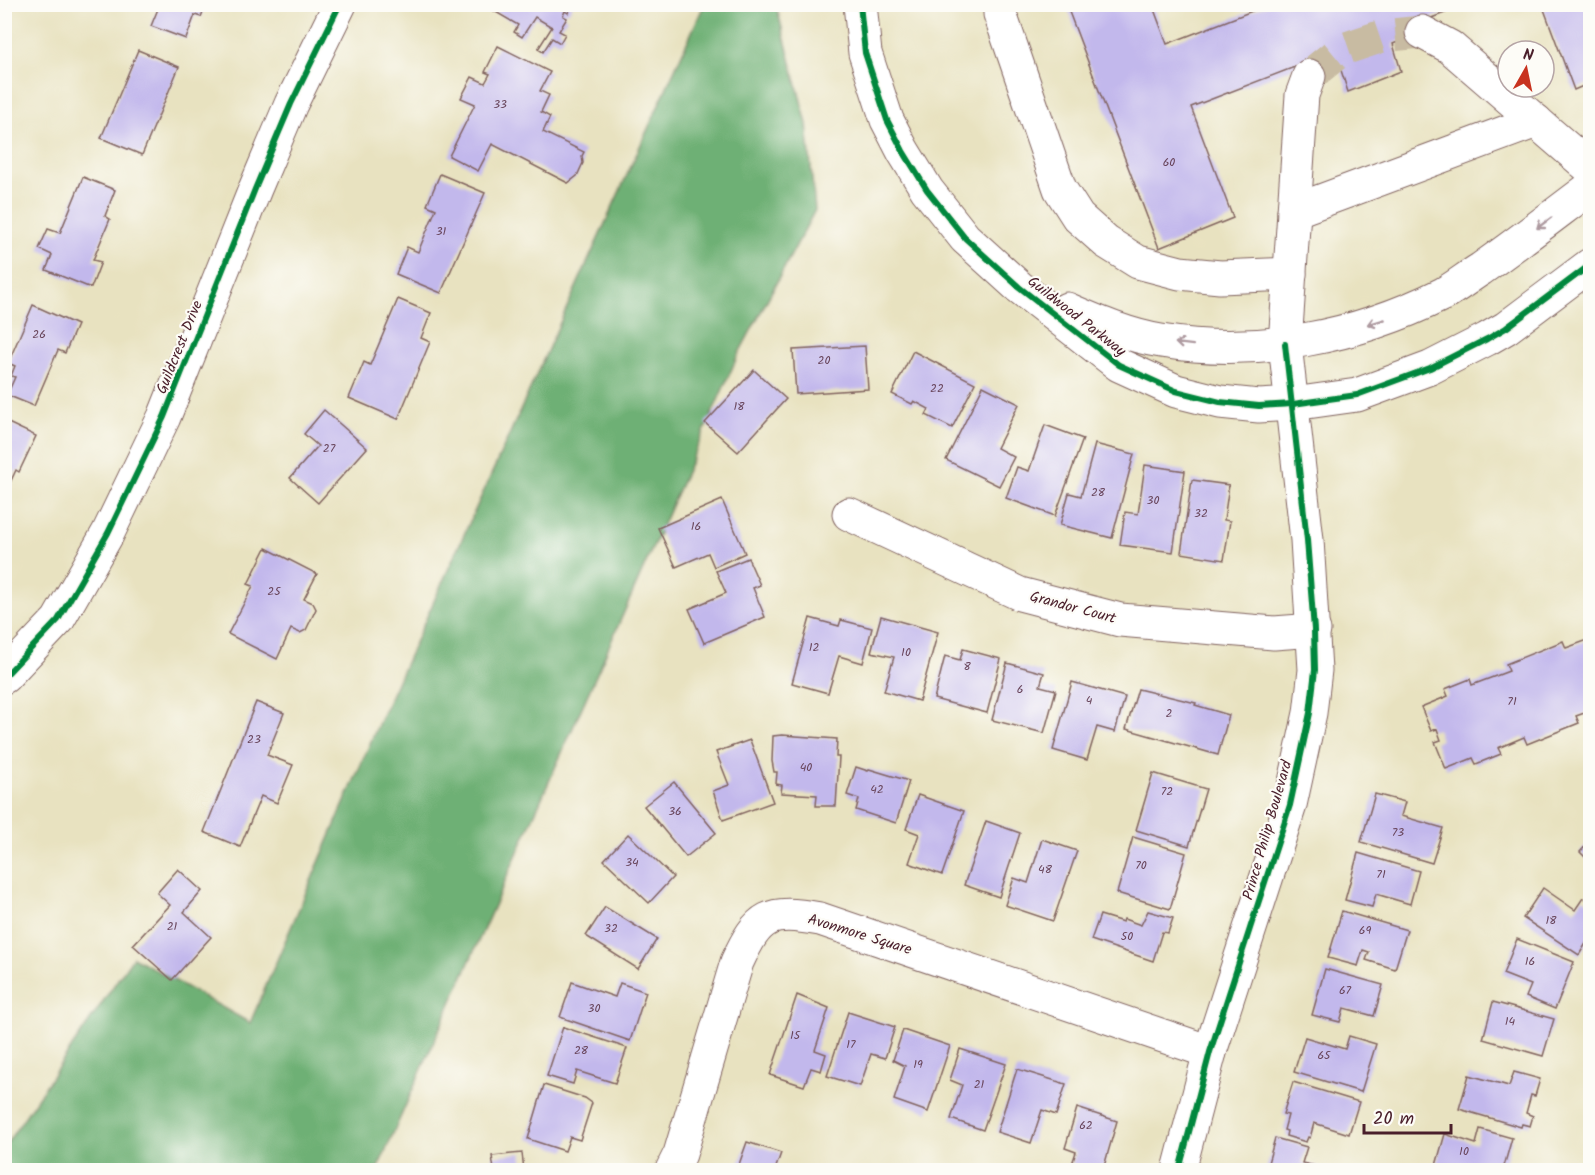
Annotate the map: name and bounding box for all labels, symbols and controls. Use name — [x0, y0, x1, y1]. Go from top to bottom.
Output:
north arrow — [1496, 39, 1556, 99]
text: N — [1521, 43, 1535, 69]
house number: 33 — [493, 95, 507, 114]
house number: 60 — [1163, 153, 1175, 172]
one-way arrow — [1536, 217, 1552, 230]
house number: 31 — [436, 222, 447, 241]
street label: Guildwood Parkway — [1022, 270, 1132, 364]
street label: Guildcrest Drive — [150, 297, 210, 398]
one-way arrow — [1367, 316, 1386, 328]
house number: 26 — [32, 325, 46, 344]
one-way arrow — [1175, 338, 1195, 349]
house number: 20 — [818, 351, 830, 370]
house number: 22 — [930, 379, 944, 398]
house number: 18 — [734, 397, 745, 416]
house number: 27 — [323, 439, 336, 458]
house number: 28 — [1091, 483, 1106, 502]
house number: 30 — [1147, 491, 1159, 510]
house number: 32 — [1194, 504, 1208, 523]
house number: 16 — [691, 517, 701, 536]
house number: 25 — [267, 582, 282, 601]
street label: Grandor Court — [1027, 585, 1119, 631]
house number: 12 — [809, 638, 819, 657]
house number: 10 — [901, 643, 911, 662]
house number: 8 — [963, 657, 971, 676]
house number: 6 — [1017, 680, 1023, 699]
house number: 4 — [1086, 691, 1093, 710]
house number: 71 — [1507, 692, 1517, 711]
house number: 2 — [1166, 704, 1173, 723]
house number: 23 — [247, 730, 261, 749]
street label: Prince Philip Boulevard — [1237, 757, 1299, 903]
house number: 40 — [800, 758, 812, 777]
house number: 42 — [870, 780, 884, 799]
house number: 72 — [1161, 782, 1173, 801]
house number: 36 — [668, 802, 682, 821]
house number: 73 — [1392, 823, 1404, 842]
house number: 34 — [625, 853, 639, 872]
house number: 70 — [1135, 856, 1147, 875]
house number: 48 — [1038, 860, 1053, 879]
house number: 71 — [1376, 865, 1386, 884]
street label: Avonmore Square — [805, 908, 915, 962]
house number: 18 — [1546, 911, 1557, 930]
house number: 21 — [167, 917, 178, 936]
house number: 32 — [604, 919, 618, 938]
house number: 69 — [1359, 921, 1371, 940]
house number: 50 — [1121, 927, 1133, 946]
house number: 16 — [1525, 952, 1535, 971]
house number: 67 — [1339, 981, 1352, 1000]
house number: 30 — [588, 999, 600, 1018]
house number: 14 — [1505, 1012, 1516, 1031]
house number: 15 — [790, 1026, 802, 1045]
house number: 17 — [846, 1035, 856, 1054]
house number: 28 — [574, 1041, 589, 1060]
house number: 65 — [1317, 1046, 1332, 1065]
house number: 19 — [913, 1055, 923, 1074]
house number: 21 — [974, 1075, 985, 1094]
scale bar — [1364, 1097, 1451, 1135]
text: 20 m — [1373, 1105, 1414, 1134]
house number: 62 — [1079, 1116, 1093, 1135]
house number: 10 — [1459, 1142, 1469, 1161]

